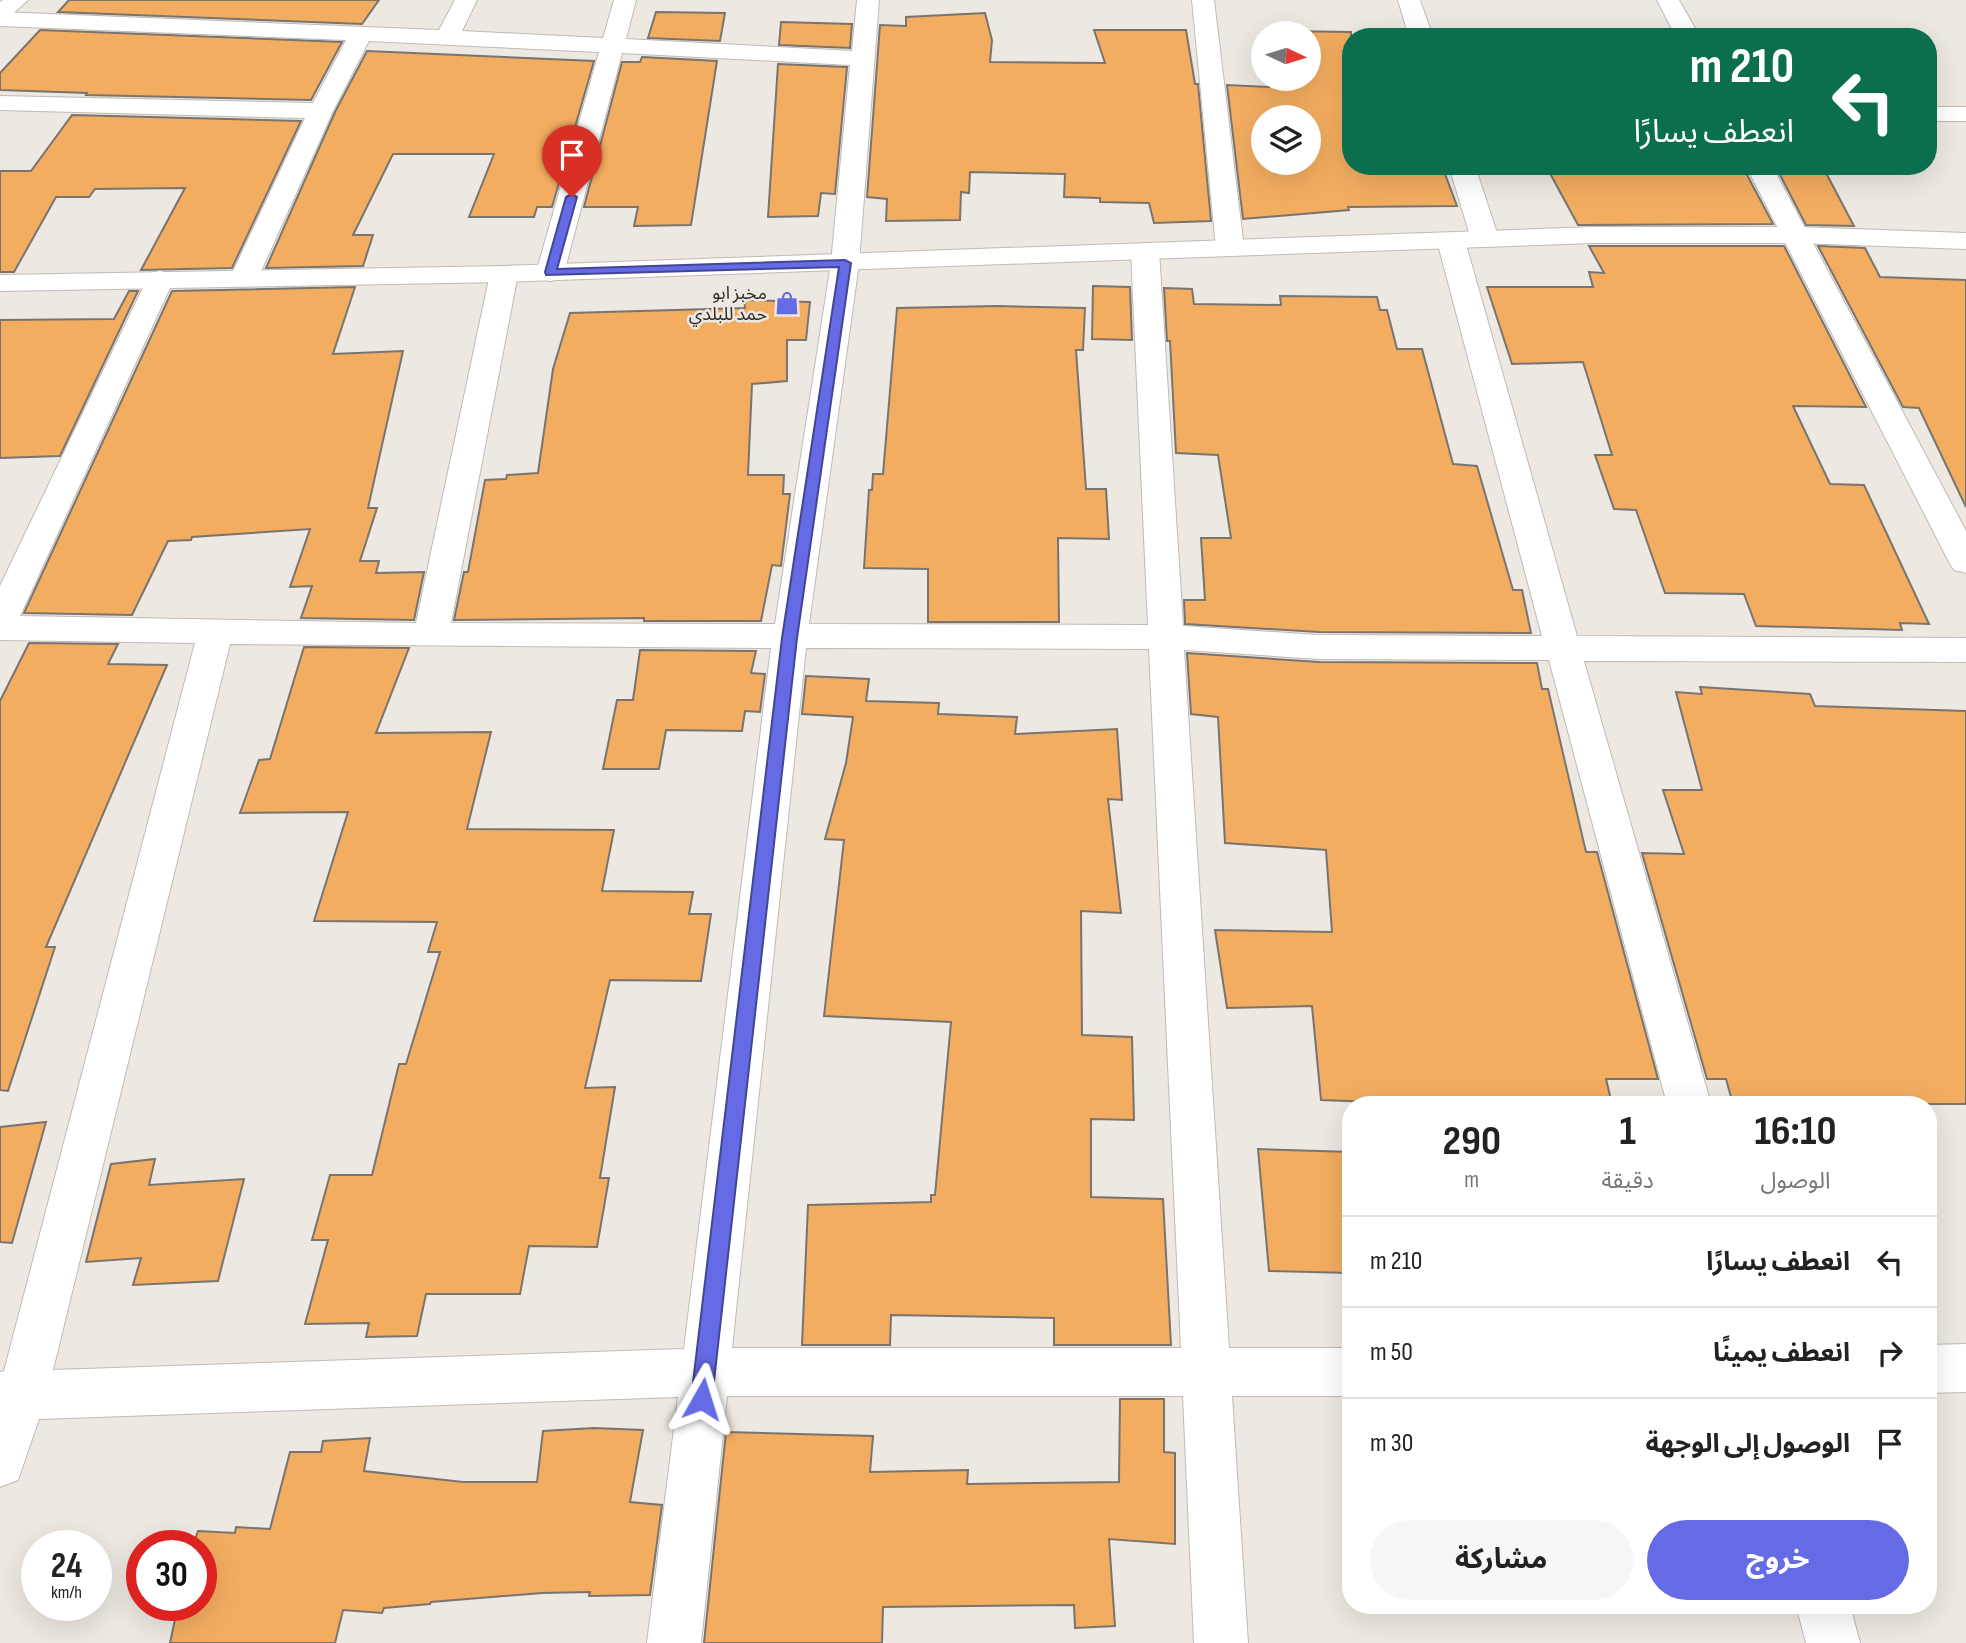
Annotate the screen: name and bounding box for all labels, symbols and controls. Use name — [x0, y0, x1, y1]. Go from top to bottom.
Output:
north arrow — [1251, 21, 1321, 91]
map controls — [1251, 21, 1321, 175]
text: 210 m — [1690, 38, 1794, 97]
icon: left — [1818, 56, 1909, 147]
button: layers — [1251, 105, 1321, 175]
text: انعطف يسارًا — [1634, 113, 1794, 152]
pin — [542, 125, 602, 197]
icon: arrive — [553, 136, 591, 174]
place label: مخبز ابو حمد للبلدي — [689, 283, 767, 327]
shop icon: مخبز ابو حمد للبلدي — [773, 289, 801, 317]
text: 1 — [1619, 1106, 1636, 1157]
text: 16:10 — [1754, 1106, 1836, 1157]
text: 290 — [1443, 1116, 1501, 1167]
text: m — [1464, 1166, 1479, 1194]
text: دقيقة — [1601, 1167, 1654, 1195]
text: الوصول — [1760, 1167, 1830, 1195]
icon: left — [1871, 1243, 1909, 1281]
text: 210 m — [1370, 1246, 1422, 1277]
text: انعطف يسارًا — [1706, 1247, 1850, 1278]
icon: right — [1871, 1334, 1909, 1372]
text: 50 m — [1370, 1337, 1413, 1368]
text: انعطف يمينًا — [1713, 1338, 1850, 1369]
position arrow — [665, 1362, 739, 1436]
icon: arrive — [1871, 1425, 1909, 1463]
text: 30 m — [1370, 1428, 1413, 1459]
text: الوصول إلى الوجهة — [1646, 1429, 1850, 1460]
button: مشاركة — [1370, 1520, 1633, 1600]
button: خروج — [1647, 1520, 1909, 1600]
speed limit sign: 30 — [126, 1530, 217, 1621]
text: 24 — [51, 1545, 82, 1588]
text: km/h — [51, 1582, 82, 1603]

